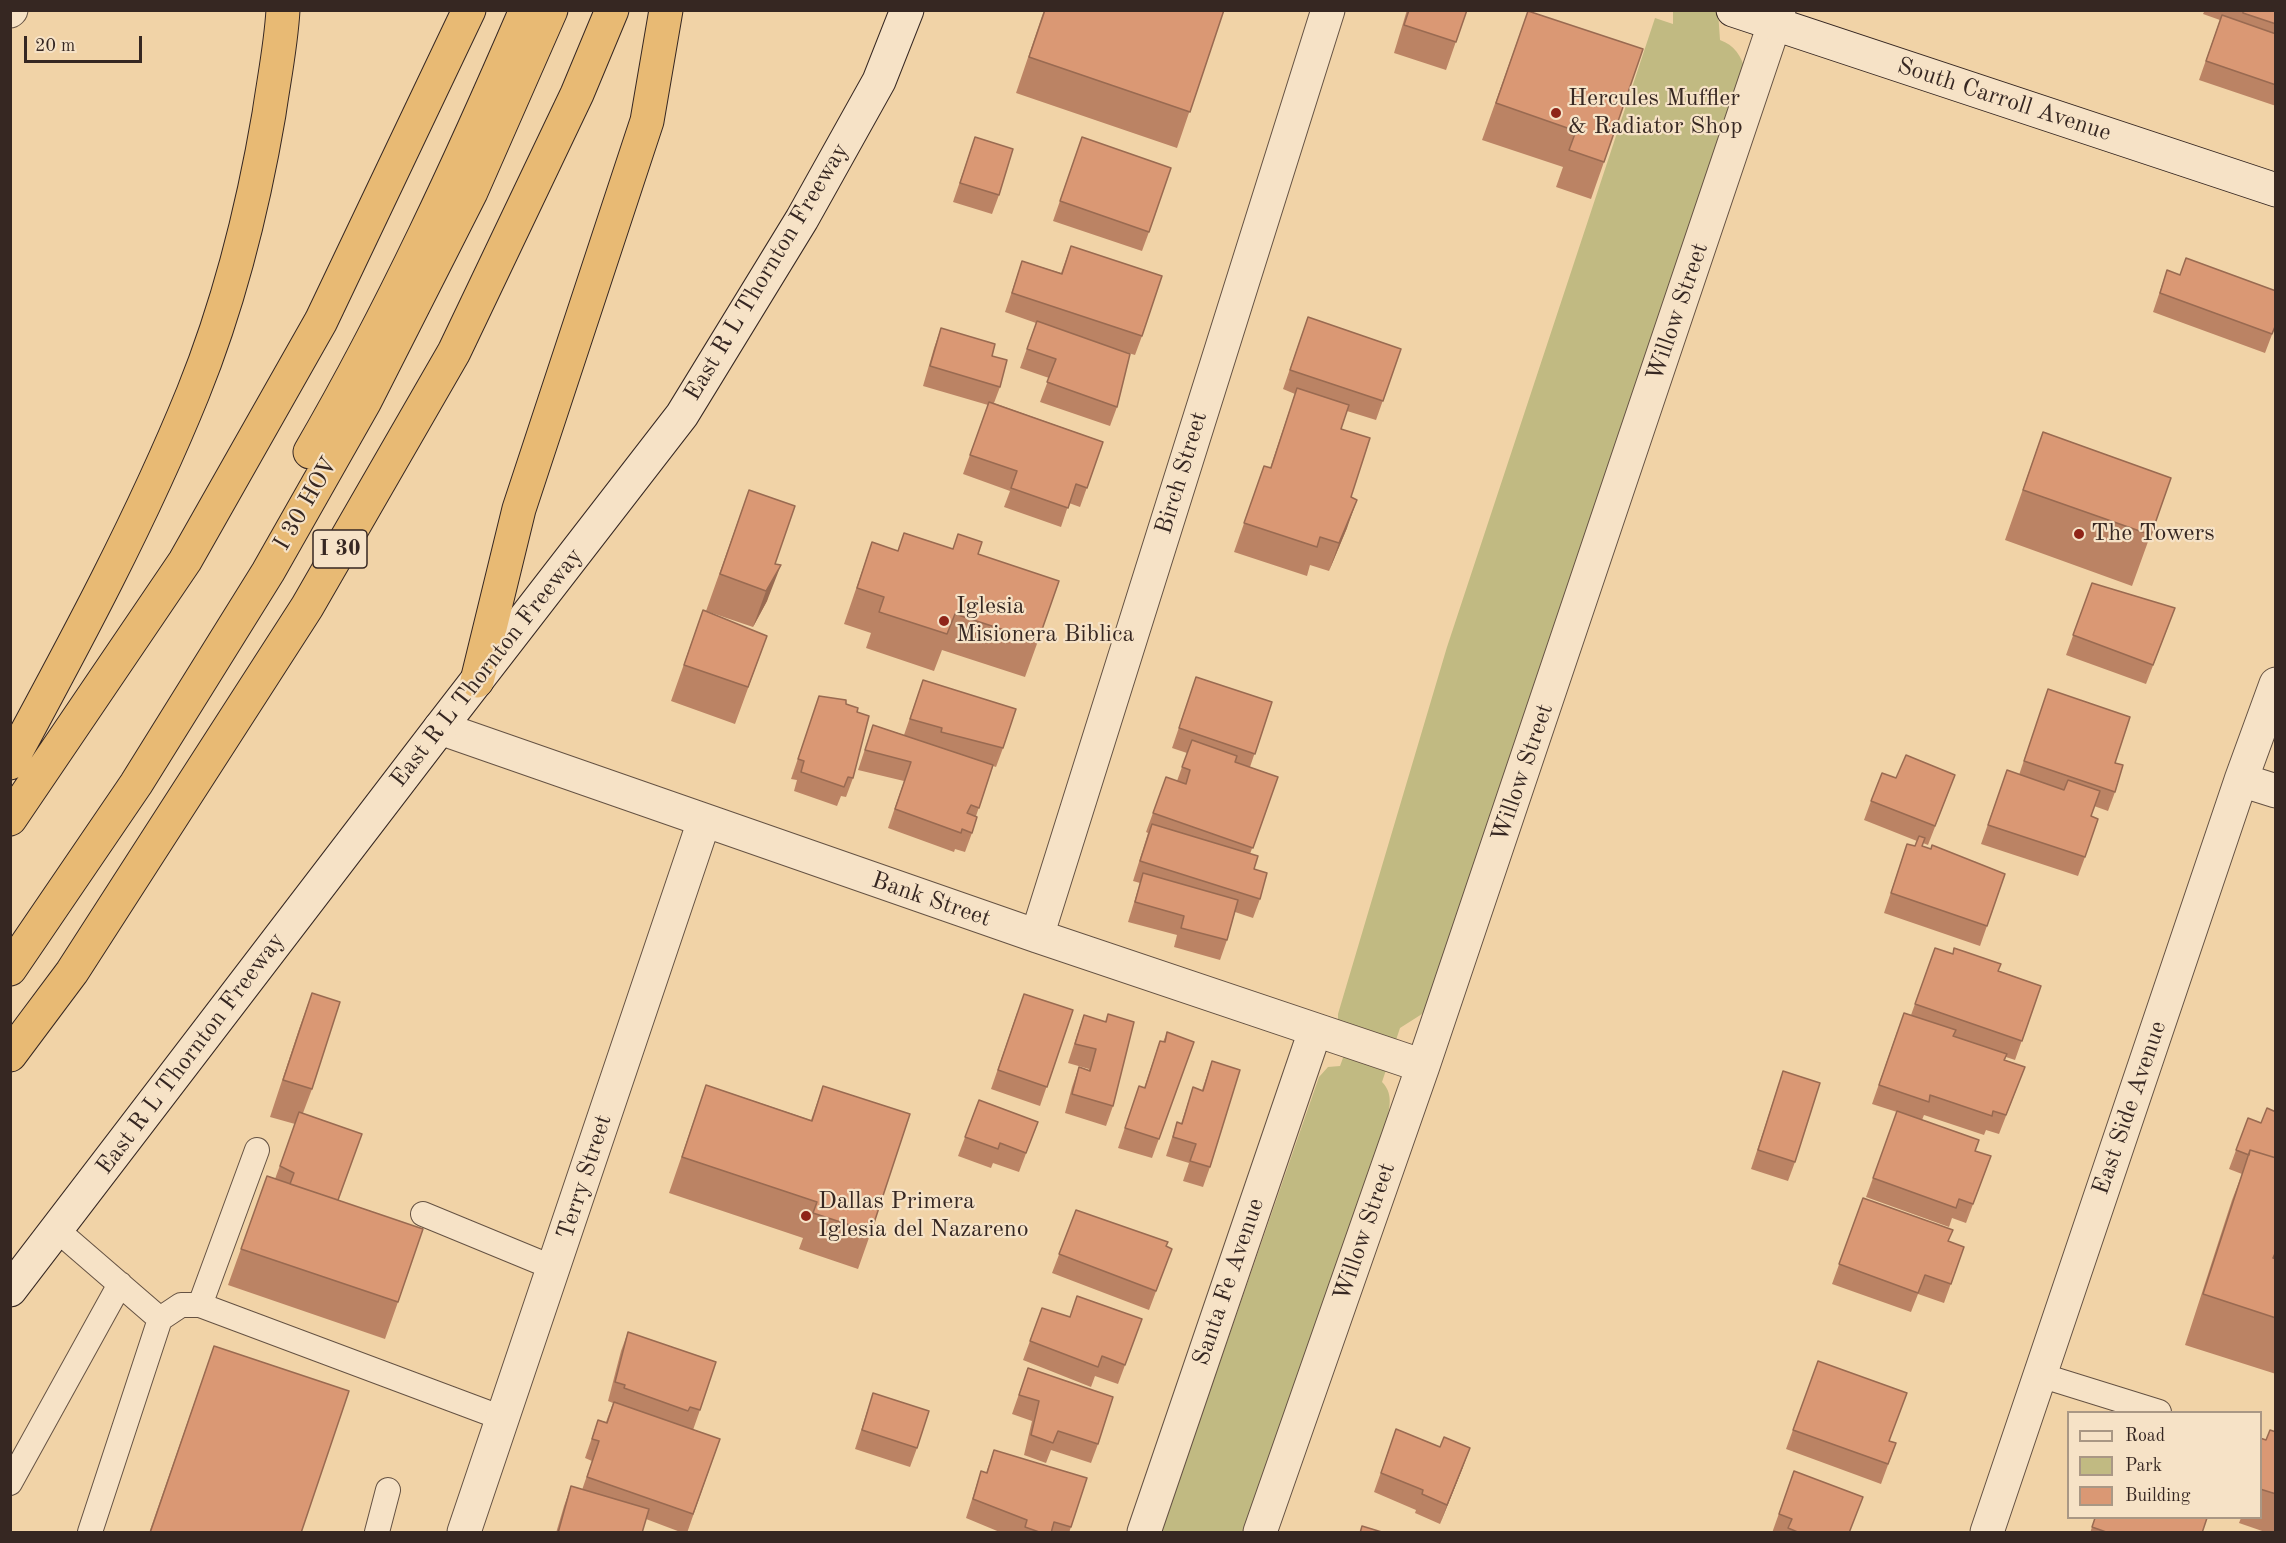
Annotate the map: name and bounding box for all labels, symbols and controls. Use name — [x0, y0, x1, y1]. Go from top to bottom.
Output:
scale bar — [27, 24, 146, 62]
text: 20 m — [35, 37, 75, 55]
street label: South Carroll Avenue — [1893, 52, 2115, 148]
place label: Hercules Muffler & Radiator Shop — [1568, 85, 1743, 141]
marker: Hercules Muffler & Radiator Shop — [1549, 106, 1563, 120]
street label: East R L Thornton Freeway — [679, 138, 855, 406]
street label: Willow Street — [1641, 239, 1715, 385]
street label: Birch Street — [1150, 408, 1214, 538]
street label: I 30 HOV — [268, 452, 344, 556]
place label: The Towers — [2091, 520, 2215, 548]
marker: The Towers — [2072, 527, 2086, 541]
road number: I 30 — [313, 530, 367, 568]
street label: East R L Thornton Freeway — [385, 543, 589, 793]
place label: Iglesia Misionera Biblica — [956, 593, 1134, 649]
marker: Iglesia Misionera Biblica — [937, 614, 951, 628]
street label: Willow Street — [1486, 700, 1560, 846]
street label: Bank Street — [868, 866, 994, 934]
street label: East R L Thornton Freeway — [91, 927, 291, 1181]
street label: East Side Avenue — [2087, 1017, 2173, 1199]
street label: Terry Street — [551, 1111, 619, 1243]
street label: Willow Street — [1328, 1159, 1402, 1305]
place label: Dallas Primera Iglesia del Nazareno — [818, 1188, 1029, 1244]
street label: Santa Fe Avenue — [1187, 1195, 1271, 1369]
marker: Dallas Primera Iglesia del Nazareno — [799, 1209, 813, 1223]
legend — [2067, 1411, 2262, 1519]
text: Road — [2125, 1427, 2165, 1445]
text: Park — [2125, 1457, 2162, 1475]
text: Building — [2125, 1487, 2190, 1505]

